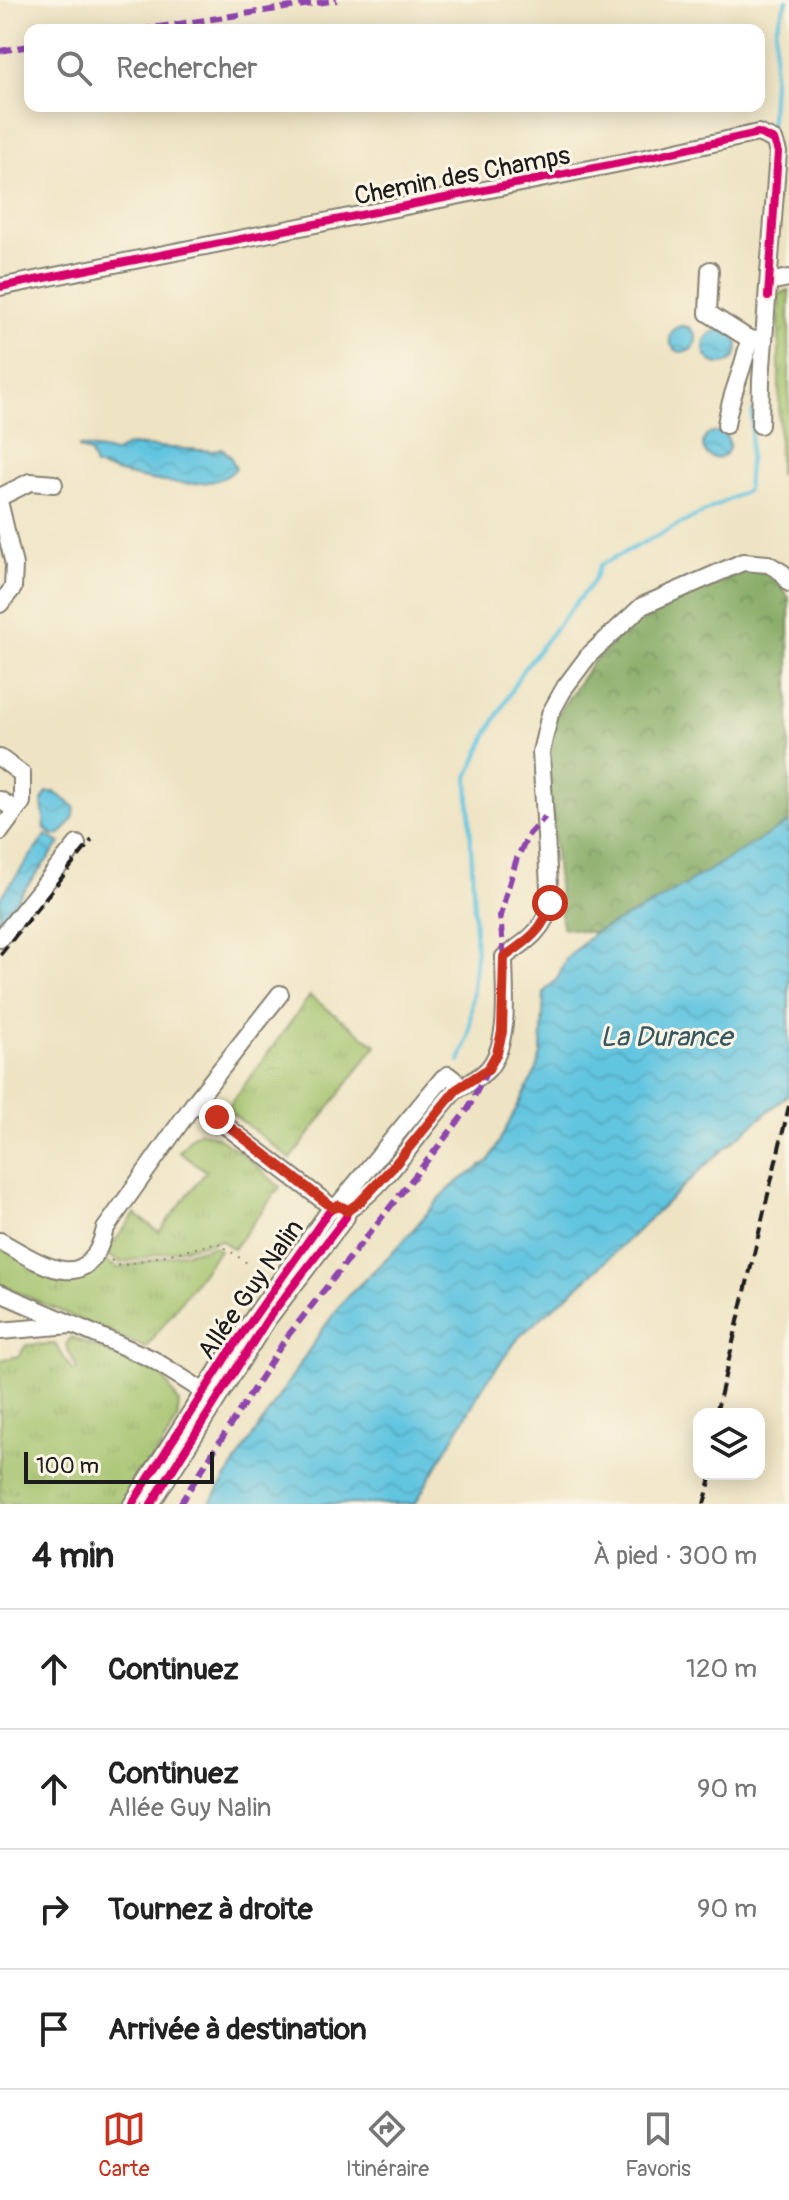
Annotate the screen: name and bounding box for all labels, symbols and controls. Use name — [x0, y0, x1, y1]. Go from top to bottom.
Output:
search box — [24, 24, 765, 112]
icon: search — [52, 46, 96, 90]
text: Rechercher — [116, 50, 258, 87]
street label: Chemin des Champs — [352, 139, 573, 213]
route start — [532, 885, 568, 921]
water label: La Durance — [600, 1020, 735, 1055]
route end — [199, 1099, 235, 1135]
street label: Allée Guy Nalin — [191, 1213, 311, 1366]
map controls — [693, 1408, 765, 1480]
button: layers — [693, 1408, 765, 1480]
scale bar — [24, 1448, 214, 1484]
text: 100 m — [36, 1452, 99, 1480]
text: 4 min — [32, 1535, 114, 1578]
text: À pied · 300 m — [593, 1540, 757, 1572]
icon: ahead — [32, 1647, 76, 1691]
text: Continuez — [108, 1651, 239, 1688]
text: 120 m — [686, 1653, 757, 1685]
text: Continuez — [108, 1755, 239, 1792]
icon: ahead — [32, 1767, 76, 1811]
text: 90 m — [697, 1773, 757, 1805]
text: Allée Guy Nalin — [108, 1792, 272, 1824]
icon: right — [32, 1887, 76, 1931]
text: Tournez à droite — [108, 1891, 312, 1928]
text: 90 m — [697, 1893, 757, 1925]
icon: arrive — [32, 2007, 76, 2051]
text: Arrivée à destination — [108, 2011, 367, 2048]
tab: Carte — [98, 2107, 150, 2183]
tab: Itinéraire — [346, 2107, 429, 2183]
tab: Favoris — [625, 2107, 691, 2183]

